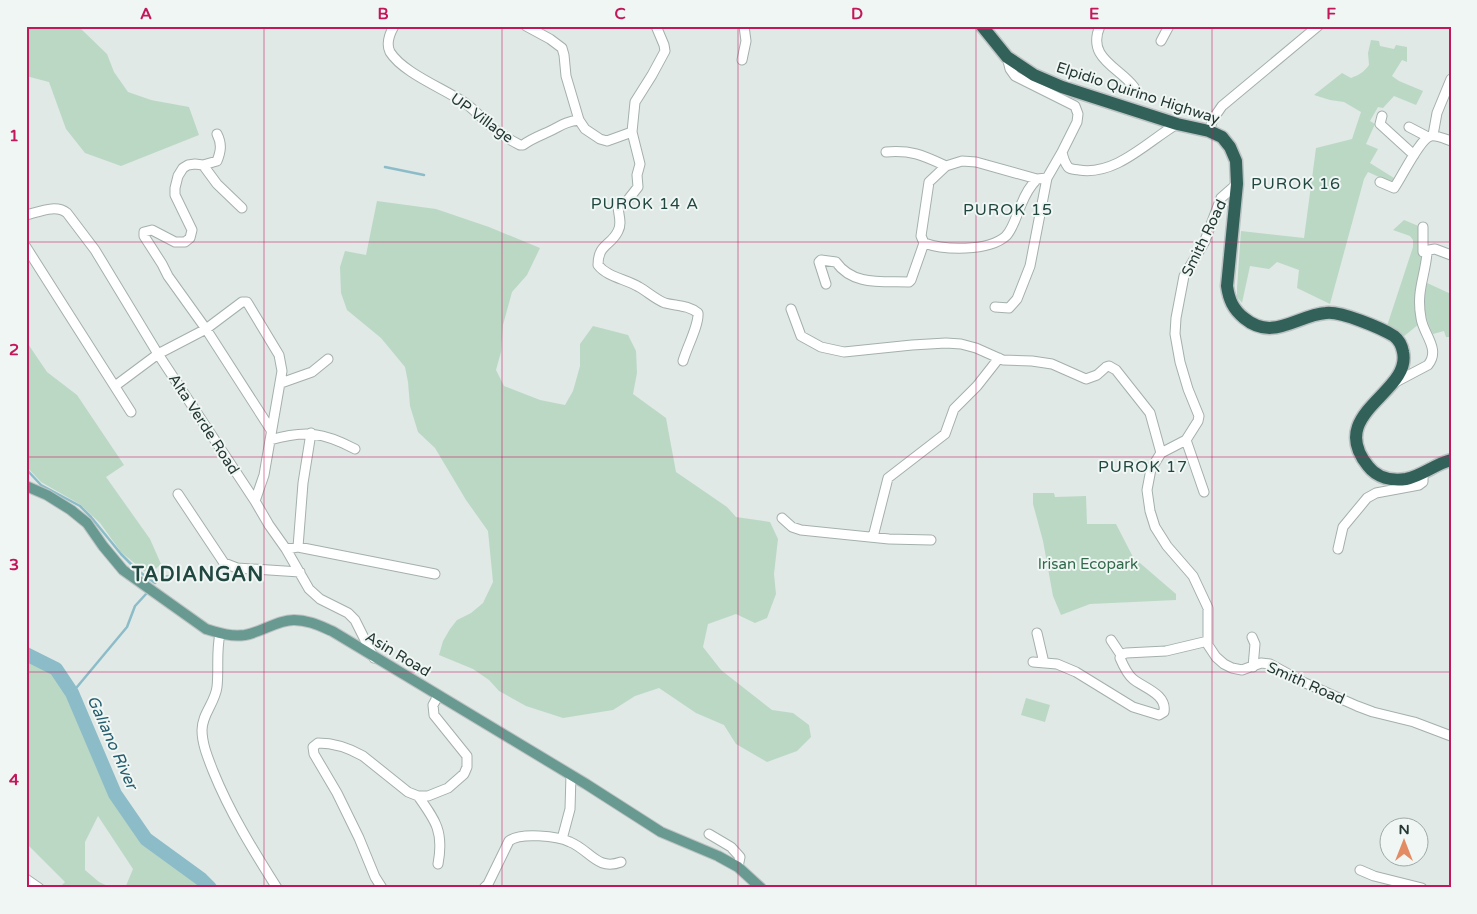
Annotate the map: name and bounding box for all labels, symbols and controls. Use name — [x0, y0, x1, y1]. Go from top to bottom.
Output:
text: A — [140, 4, 152, 24]
text: B — [377, 4, 389, 24]
text: C — [614, 4, 626, 24]
text: D — [851, 4, 863, 24]
text: E — [1089, 4, 1099, 24]
text: F — [1326, 4, 1336, 24]
street label: Elpidio Quirino Highway — [1054, 58, 1222, 128]
street label: UP Village — [447, 89, 517, 147]
text: 1 — [9, 126, 19, 146]
district label: PUROK 16 — [1251, 174, 1341, 194]
district label: PUROK 14 A — [591, 194, 699, 214]
street label: Smith Road — [1178, 197, 1230, 279]
district label: PUROK 15 — [963, 200, 1053, 220]
text: 2 — [9, 340, 19, 360]
street label: Alta Verde Road — [165, 370, 243, 478]
district label: PUROK 17 — [1098, 457, 1188, 477]
text: 3 — [9, 555, 19, 575]
park label: Irisan Ecopark — [1038, 555, 1138, 573]
district label: TADIANGAN — [131, 563, 264, 587]
street label: Asin Road — [362, 628, 434, 680]
street label: Smith Road — [1264, 658, 1348, 708]
water label: Galiano River — [82, 692, 142, 794]
text: 4 — [9, 770, 19, 790]
north arrow — [1380, 816, 1430, 866]
text: N — [1398, 821, 1410, 838]

